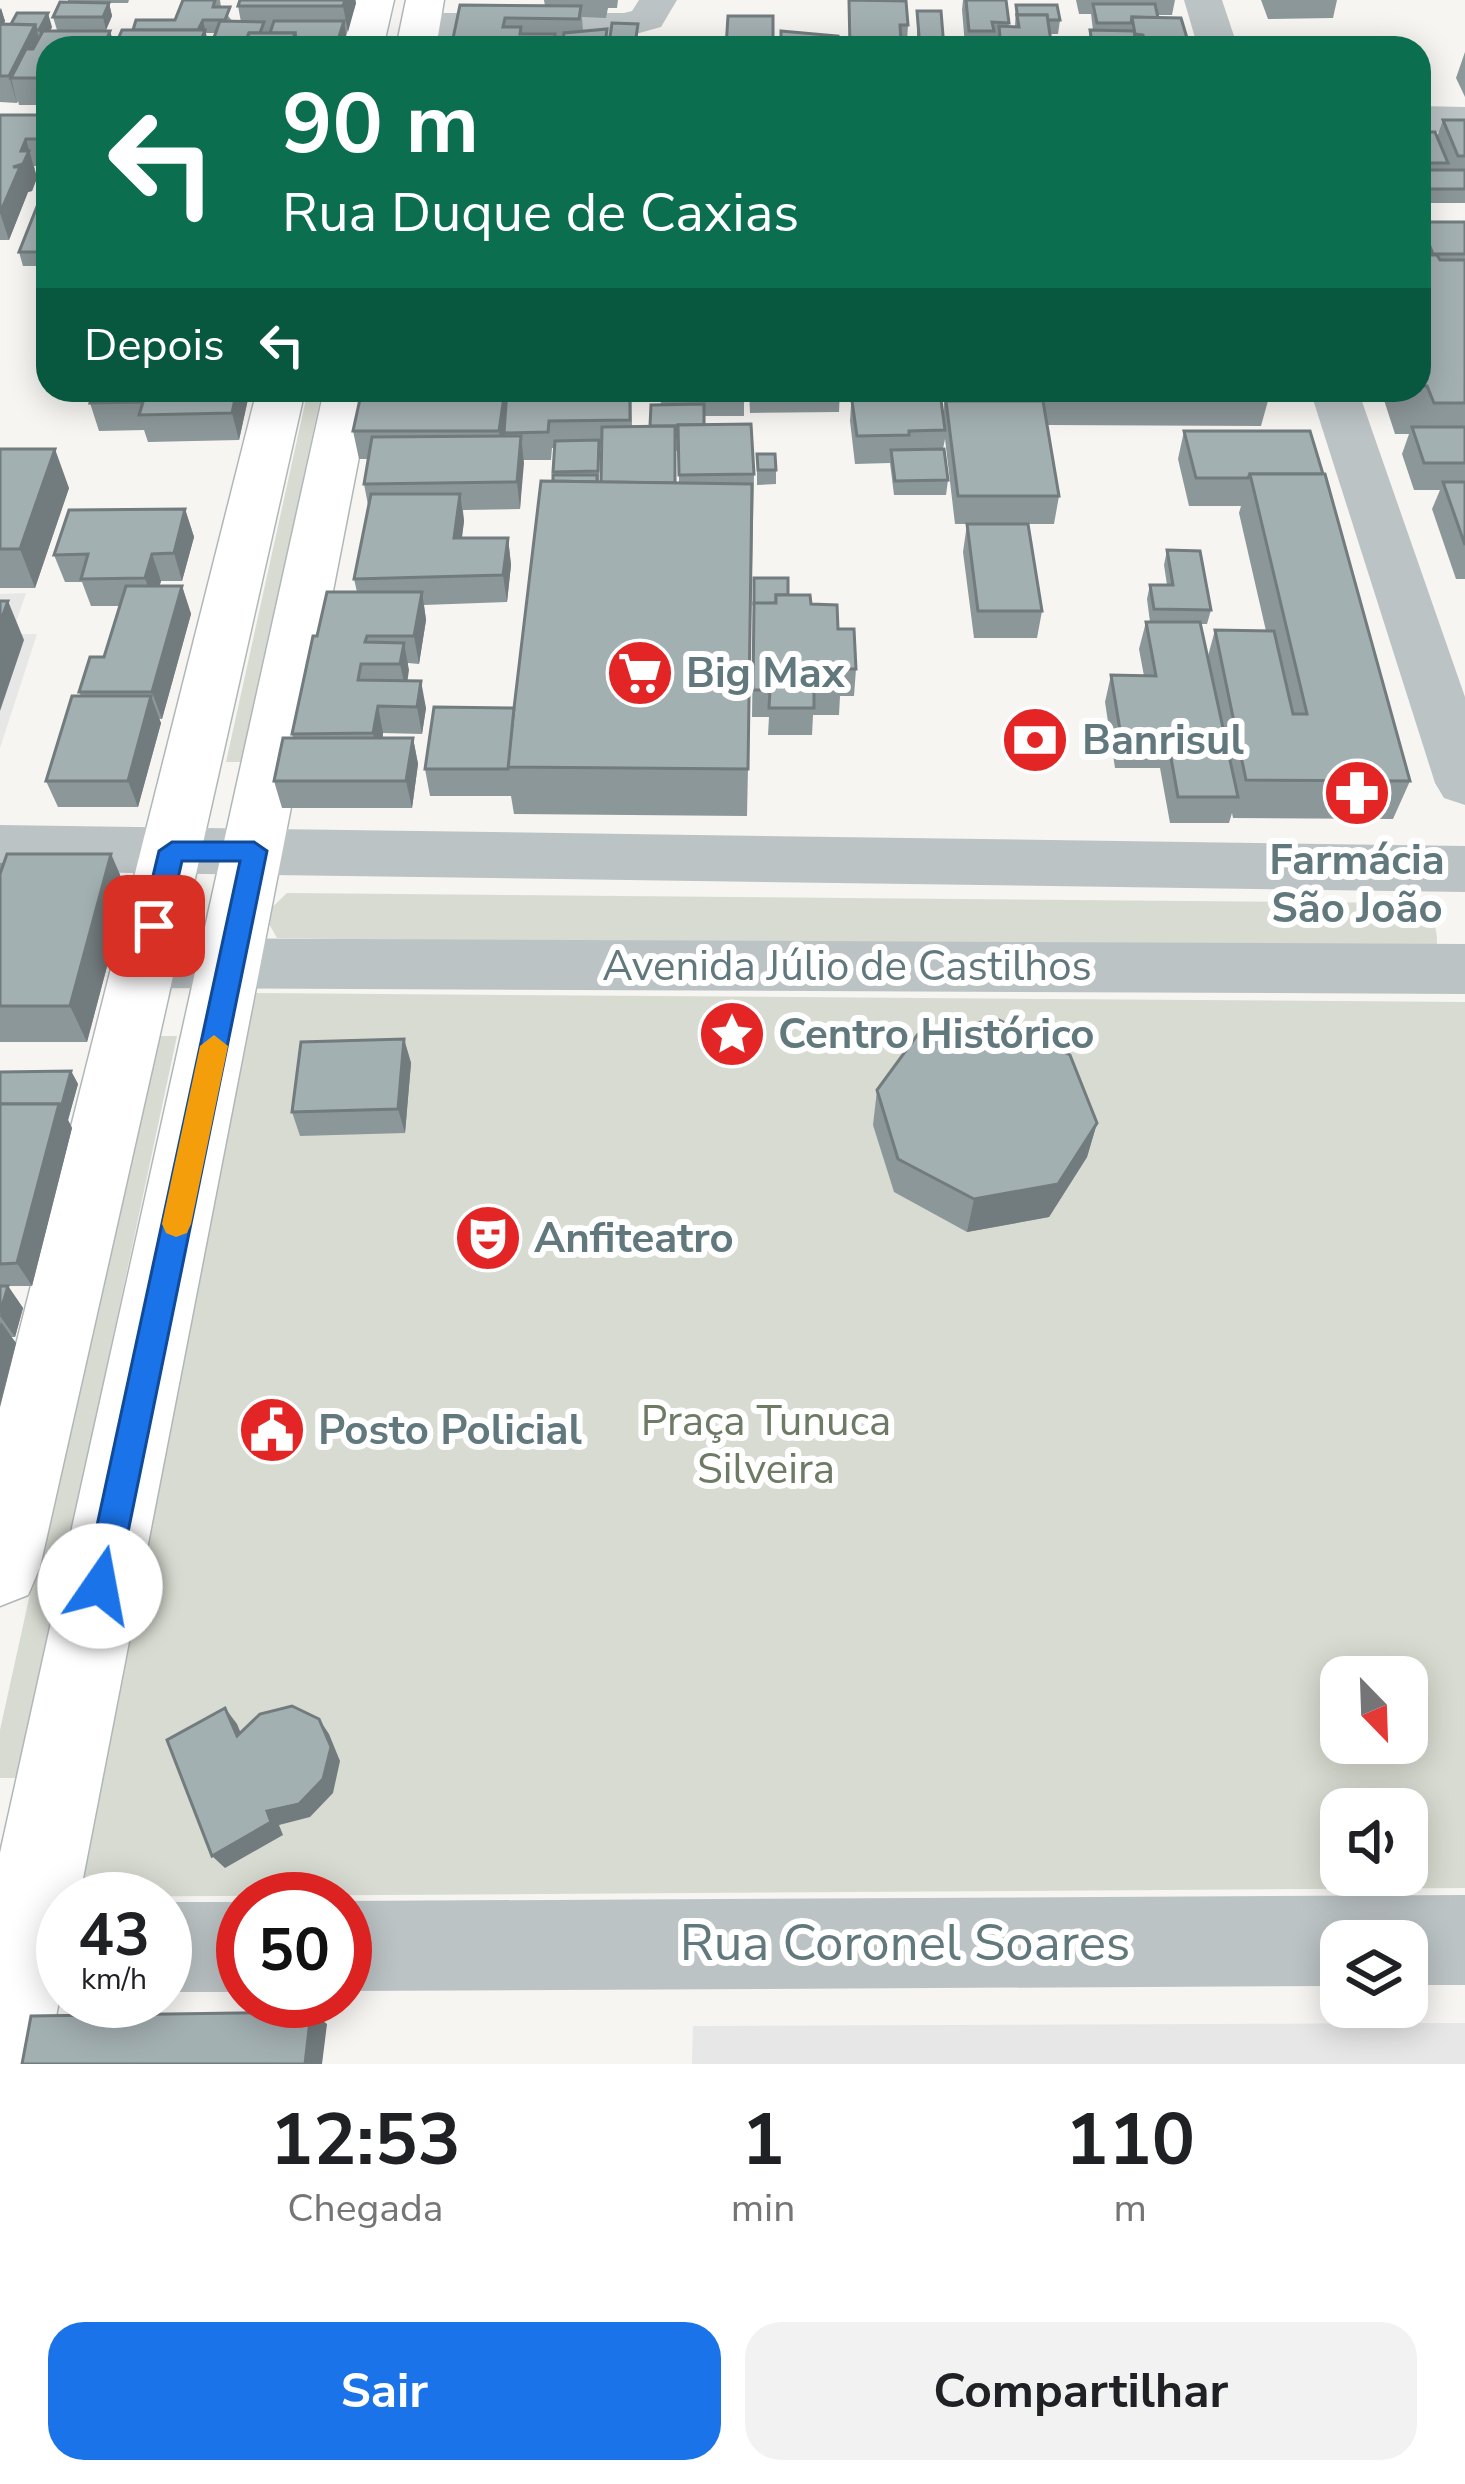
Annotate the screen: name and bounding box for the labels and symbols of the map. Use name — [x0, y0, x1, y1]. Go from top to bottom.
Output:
supermarket icon: Big Max — [605, 638, 675, 708]
place label: Big Max — [686, 645, 846, 702]
bank icon: Banrisul — [1000, 705, 1070, 775]
place label: Banrisul — [1082, 712, 1244, 769]
pharmacy icon: Farmácia São João — [1322, 758, 1392, 828]
place label: Farmácia São João — [1269, 832, 1445, 937]
pin — [103, 875, 205, 977]
street label: Avenida Júlio de Castilhos — [602, 938, 1092, 995]
place icon: Centro Histórico — [697, 999, 767, 1069]
place label: Centro Histórico — [778, 1006, 1095, 1063]
theatre icon: Anfiteatro — [453, 1203, 523, 1273]
place label: Anfiteatro — [534, 1210, 734, 1267]
park label: Praça Tunuca Silveira — [641, 1393, 891, 1498]
public building icon: Posto Policial — [237, 1395, 307, 1465]
place label: Posto Policial — [318, 1402, 582, 1459]
position arrow — [37, 1523, 163, 1649]
north arrow — [1320, 1656, 1428, 1764]
speed limit sign: 50 — [216, 1872, 372, 2028]
street label: Rua Coronel Soares — [680, 1908, 1130, 1978]

